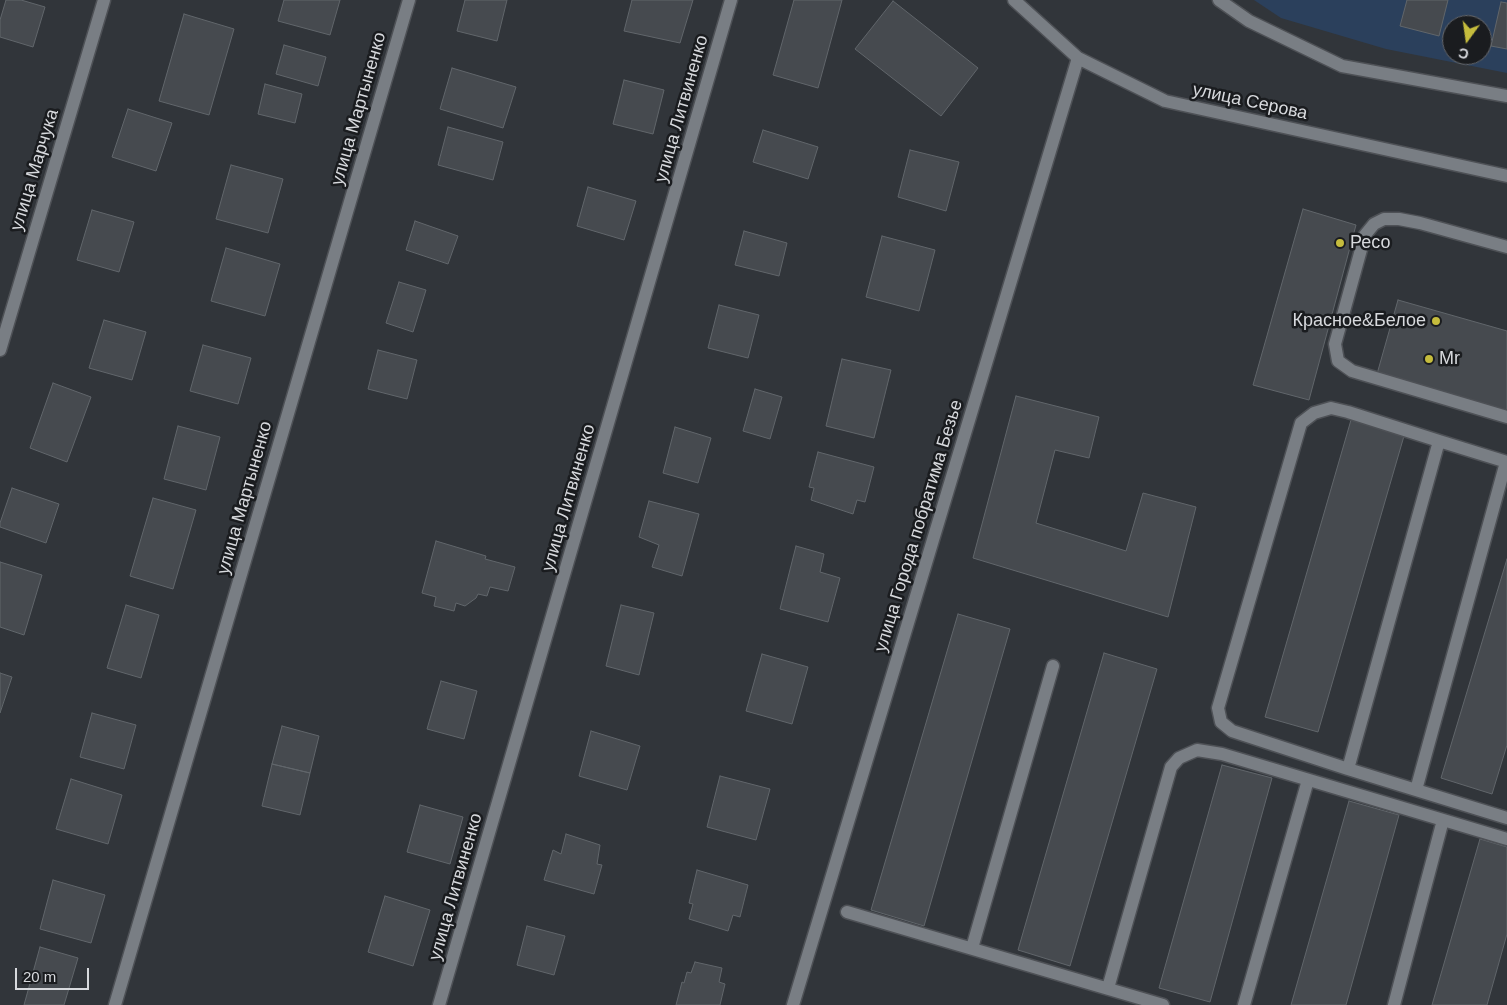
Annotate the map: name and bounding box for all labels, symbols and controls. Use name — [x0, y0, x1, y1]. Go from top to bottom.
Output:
north arrow — [1442, 15, 1492, 65]
street label: улица Мартыненко — [327, 30, 391, 188]
street label: улица Литвиненко — [651, 33, 713, 185]
text: С — [1457, 45, 1470, 63]
street label: улица Серова — [1191, 79, 1309, 125]
street label: улица Марчука — [6, 107, 64, 233]
place label: Ресо — [1350, 232, 1390, 254]
marker: Ресо — [1334, 237, 1346, 249]
place label: Красное&Белое — [1293, 310, 1426, 332]
marker: Красное&Белое — [1430, 315, 1442, 327]
place label: Mr — [1439, 348, 1460, 370]
marker: Mr — [1423, 353, 1435, 365]
street label: улица Города побратима Безье — [870, 397, 968, 655]
street label: улица Мартыненко — [213, 419, 277, 577]
street label: улица Литвиненко — [538, 422, 600, 574]
street label: улица Литвиненко — [425, 811, 487, 963]
scale bar — [18, 958, 91, 990]
text: 20 m — [23, 968, 56, 985]

